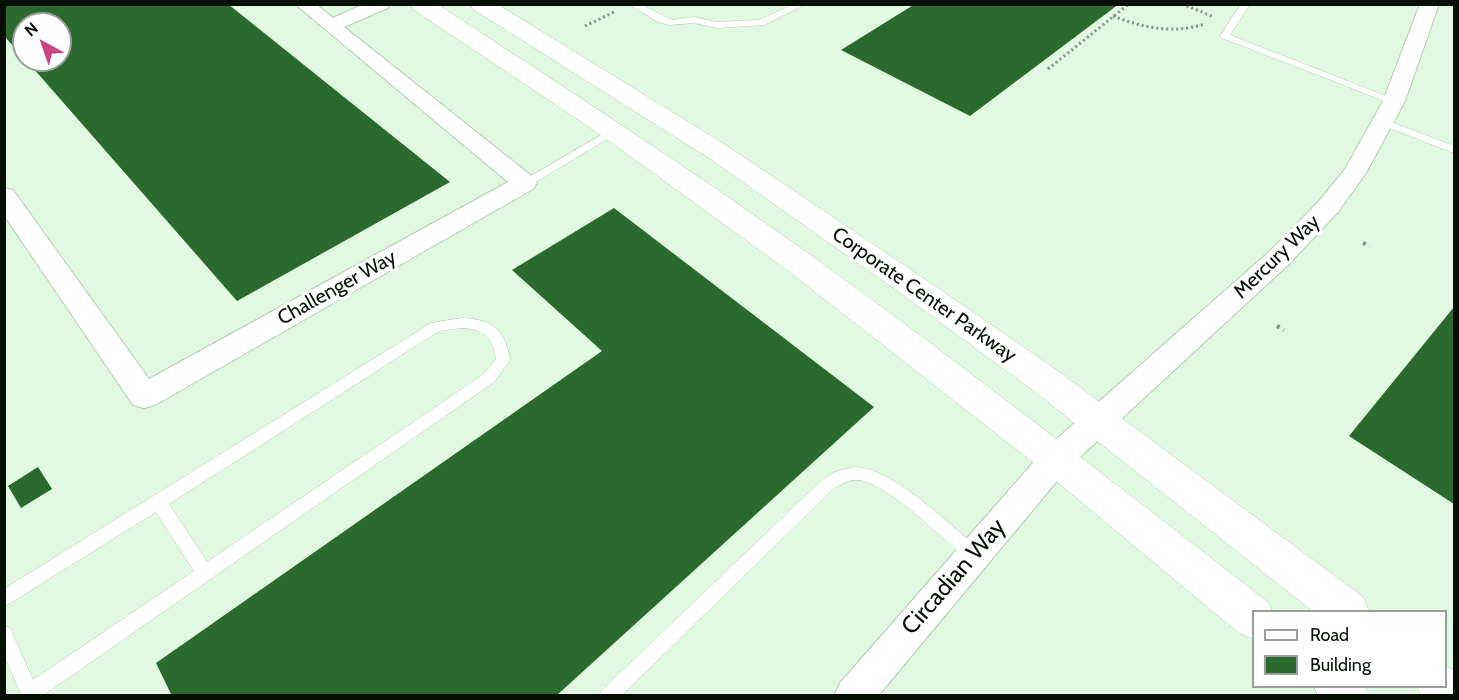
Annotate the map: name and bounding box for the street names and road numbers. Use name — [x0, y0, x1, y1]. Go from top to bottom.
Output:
street label: Mercury Way — [1229, 210, 1325, 304]
street label: Corporate Center Parkway — [827, 222, 1021, 368]
street label: Challenger Way — [273, 246, 401, 330]
street label: Circadian Way — [896, 513, 1012, 641]

